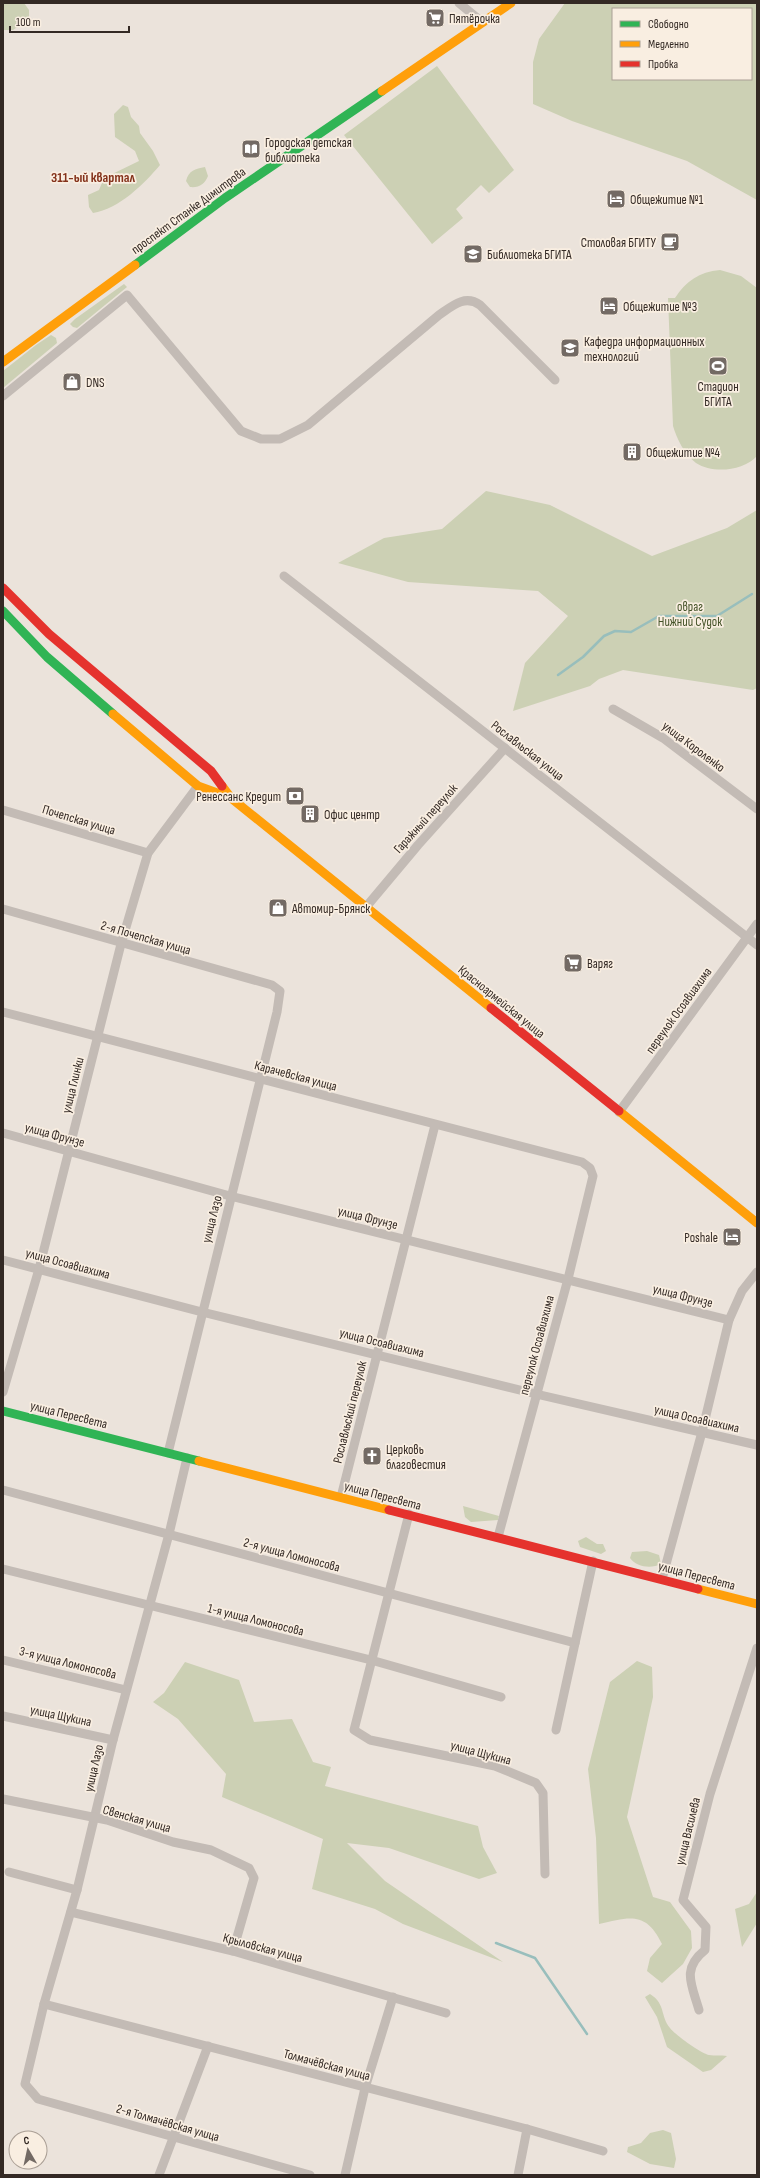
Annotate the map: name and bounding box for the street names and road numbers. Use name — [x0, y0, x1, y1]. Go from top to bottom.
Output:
street label: проспект Станке Димитрова — [128, 164, 249, 258]
street label: Рославльская улица — [488, 717, 567, 784]
street label: улица Короленко — [659, 718, 728, 776]
street label: Гаражный переулок — [390, 781, 461, 857]
street label: Почепская улица — [40, 801, 117, 839]
street label: 2-я Почепская улица — [99, 917, 193, 958]
street label: Красноармейская улица — [455, 962, 548, 1042]
street label: переулок Осоавиахима — [642, 964, 715, 1057]
street label: улица Глинки — [58, 1056, 88, 1115]
street label: Карачевская улица — [253, 1057, 339, 1095]
street label: улица Фрунзе — [23, 1119, 86, 1151]
street label: улица Лазо — [198, 1194, 226, 1245]
street label: улица Фрунзе — [336, 1203, 399, 1233]
street label: улица Осоавиахима — [24, 1245, 112, 1283]
street label: улица Фрунзе — [651, 1281, 714, 1311]
street label: переулок Осоавиахима — [516, 1294, 558, 1397]
street label: улица Осоавиахима — [338, 1325, 426, 1361]
street label: Рославльский переулок — [330, 1359, 370, 1465]
street label: улица Пересвета — [28, 1398, 109, 1432]
street label: улица Осоавиахима — [653, 1401, 741, 1437]
street label: улица Пересвета — [342, 1478, 423, 1514]
street label: 2-я улица Ломоносова — [242, 1534, 342, 1576]
street label: улица Пересвета — [656, 1558, 737, 1594]
street label: 1-я улица Ломоносова — [206, 1600, 305, 1640]
street label: 3-я улица Ломоносова — [18, 1643, 118, 1683]
street label: улица Щукина — [29, 1702, 93, 1730]
street label: улица Щукина — [449, 1737, 513, 1769]
street label: улица Лазо — [81, 1743, 107, 1794]
street label: улица Василева — [672, 1796, 704, 1867]
street label: Свенская улица — [101, 1802, 173, 1836]
street label: Крыловская улица — [221, 1930, 304, 1966]
street label: Толмачёвская улица — [282, 2046, 372, 2084]
street label: 2-я Толмачёвская улица — [114, 2101, 221, 2145]

